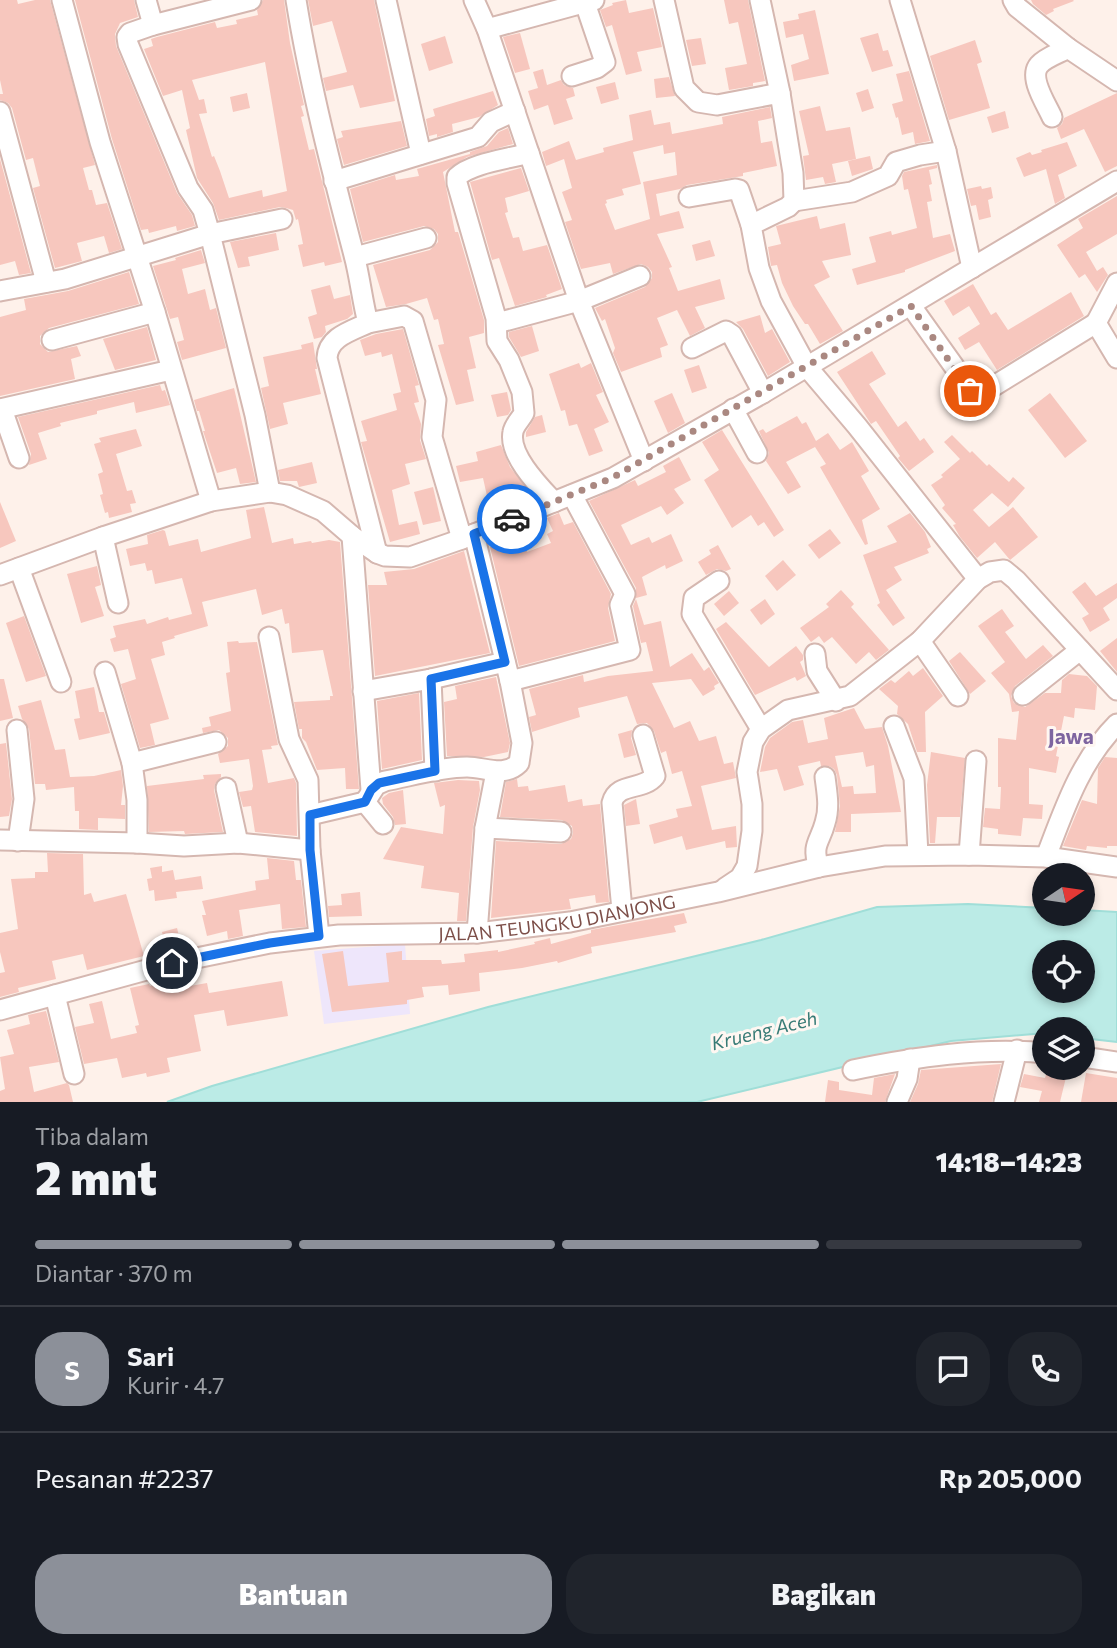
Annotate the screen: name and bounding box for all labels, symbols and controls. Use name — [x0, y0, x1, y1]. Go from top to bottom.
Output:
pin — [940, 361, 1000, 421]
icon: bag — [951, 372, 989, 410]
courier — [477, 484, 547, 554]
icon: car — [493, 500, 531, 538]
district label: Jawa — [1048, 723, 1094, 748]
north arrow — [1032, 863, 1096, 926]
map controls — [1032, 863, 1095, 1080]
street label: JALAN TEUNGKU DIANJONG — [438, 890, 677, 945]
pin — [142, 933, 202, 993]
button: locate — [1032, 940, 1095, 1003]
icon: home — [153, 944, 191, 982]
water label: Krueng Aceh — [709, 1006, 819, 1054]
button: layers — [1032, 1017, 1095, 1080]
text: Tiba dalam — [35, 1122, 149, 1150]
text: 14:18–14:23 — [936, 1146, 1082, 1177]
text: 2 mnt — [35, 1148, 157, 1204]
text: Diantar · 370 m — [35, 1259, 193, 1287]
button: chat — [916, 1332, 990, 1406]
button: phone — [1008, 1332, 1082, 1406]
text: Sari — [127, 1340, 174, 1371]
text: S — [64, 1354, 80, 1385]
text: Kurir · 4.7 — [127, 1371, 225, 1399]
text: Pesanan #2237 — [35, 1462, 213, 1493]
text: Rp 205,000 — [939, 1462, 1082, 1493]
button: Bantuan — [35, 1554, 552, 1634]
button: Bagikan — [566, 1554, 1082, 1634]

